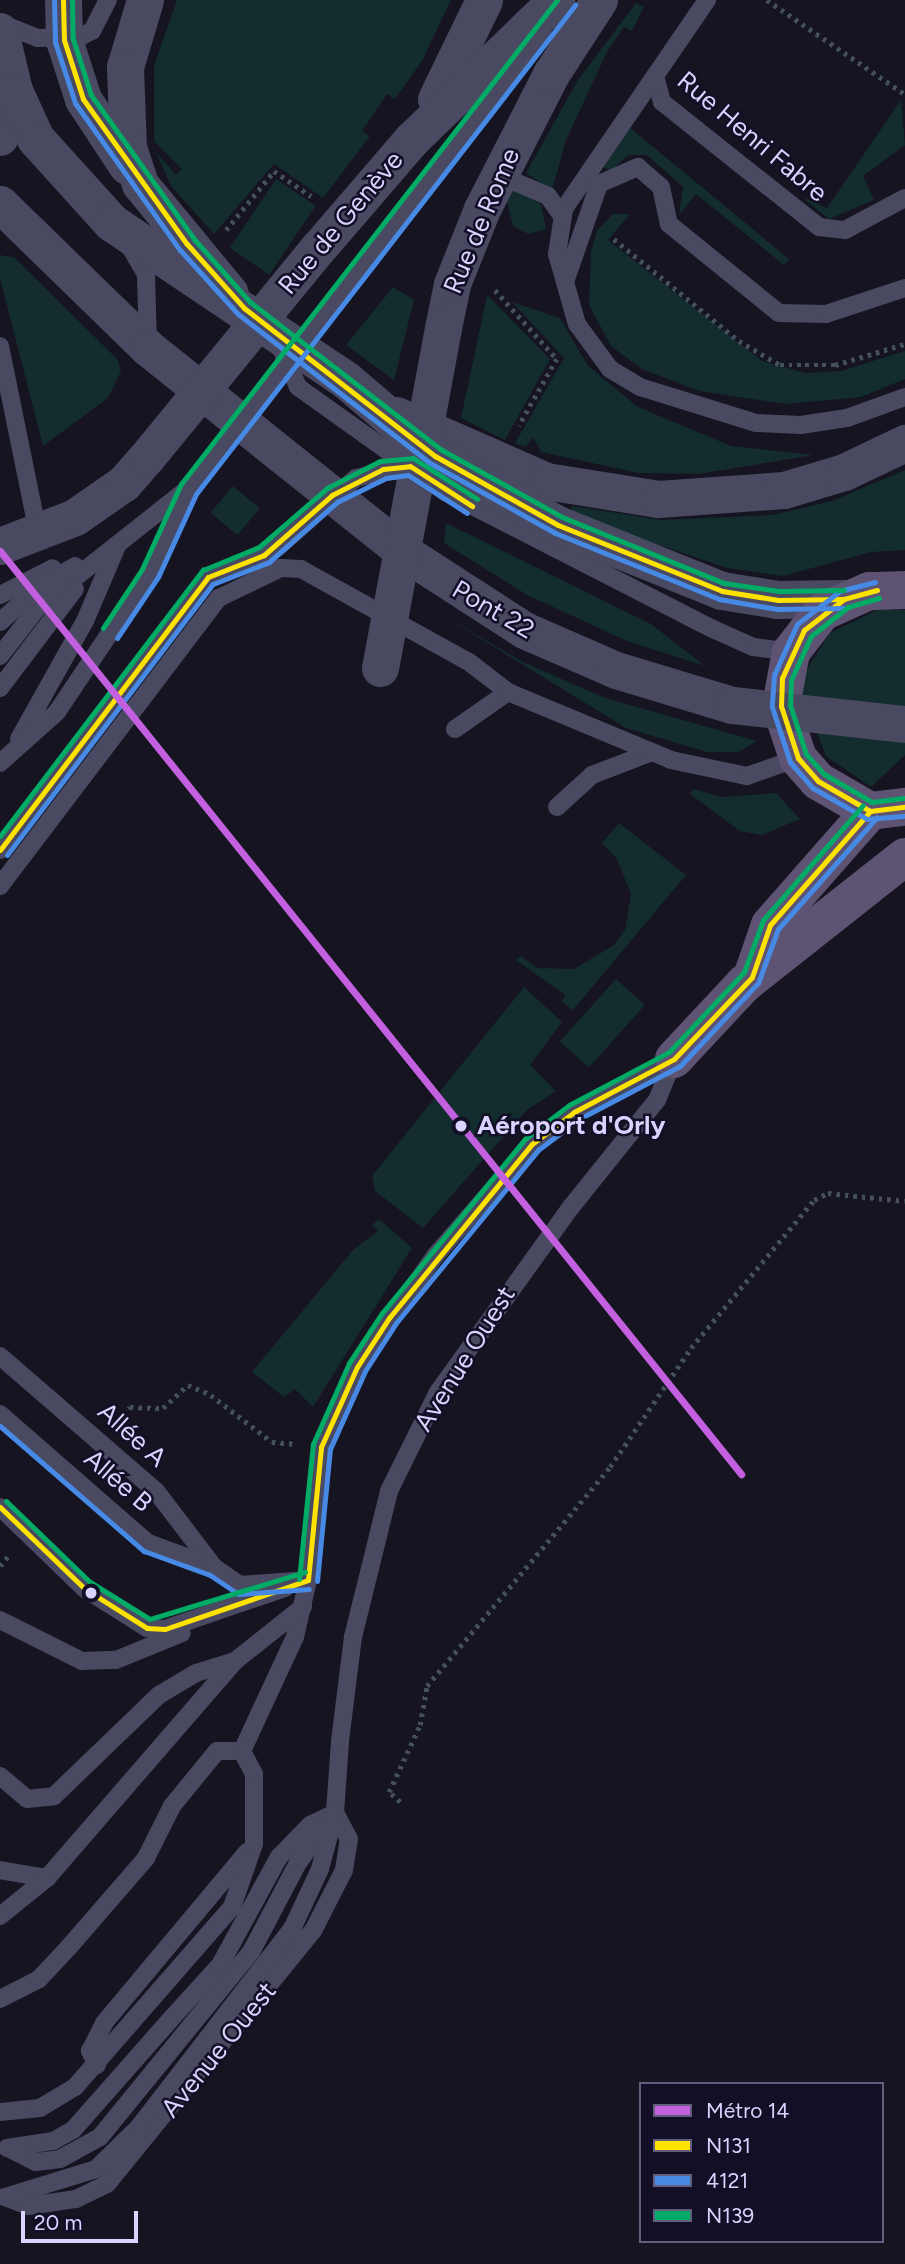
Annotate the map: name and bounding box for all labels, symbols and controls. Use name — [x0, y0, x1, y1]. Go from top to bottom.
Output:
street label: Rue Henri Fabre — [671, 65, 833, 209]
street label: Rue de Rome — [437, 144, 527, 298]
street label: Rue de Genève — [272, 145, 410, 301]
street label: Pont 22 — [446, 574, 540, 646]
place label: Aéroport d'Orly — [477, 1110, 665, 1142]
marker: Aéroport d'Orly — [451, 1116, 471, 1136]
street label: Avenue Ouest — [408, 1281, 522, 1437]
street label: Allée A — [91, 1396, 173, 1474]
street label: Allée B — [78, 1443, 158, 1519]
unlabelled marker — [84, 1586, 98, 1600]
street label: Avenue Ouest — [155, 1976, 283, 2124]
legend — [639, 2082, 884, 2243]
text: Métro 14 — [706, 2098, 789, 2123]
text: N131 — [706, 2133, 751, 2158]
text: 4121 — [706, 2168, 748, 2193]
scale bar — [24, 2198, 142, 2242]
text: N139 — [706, 2203, 754, 2228]
text: 20 m — [34, 2210, 82, 2235]

